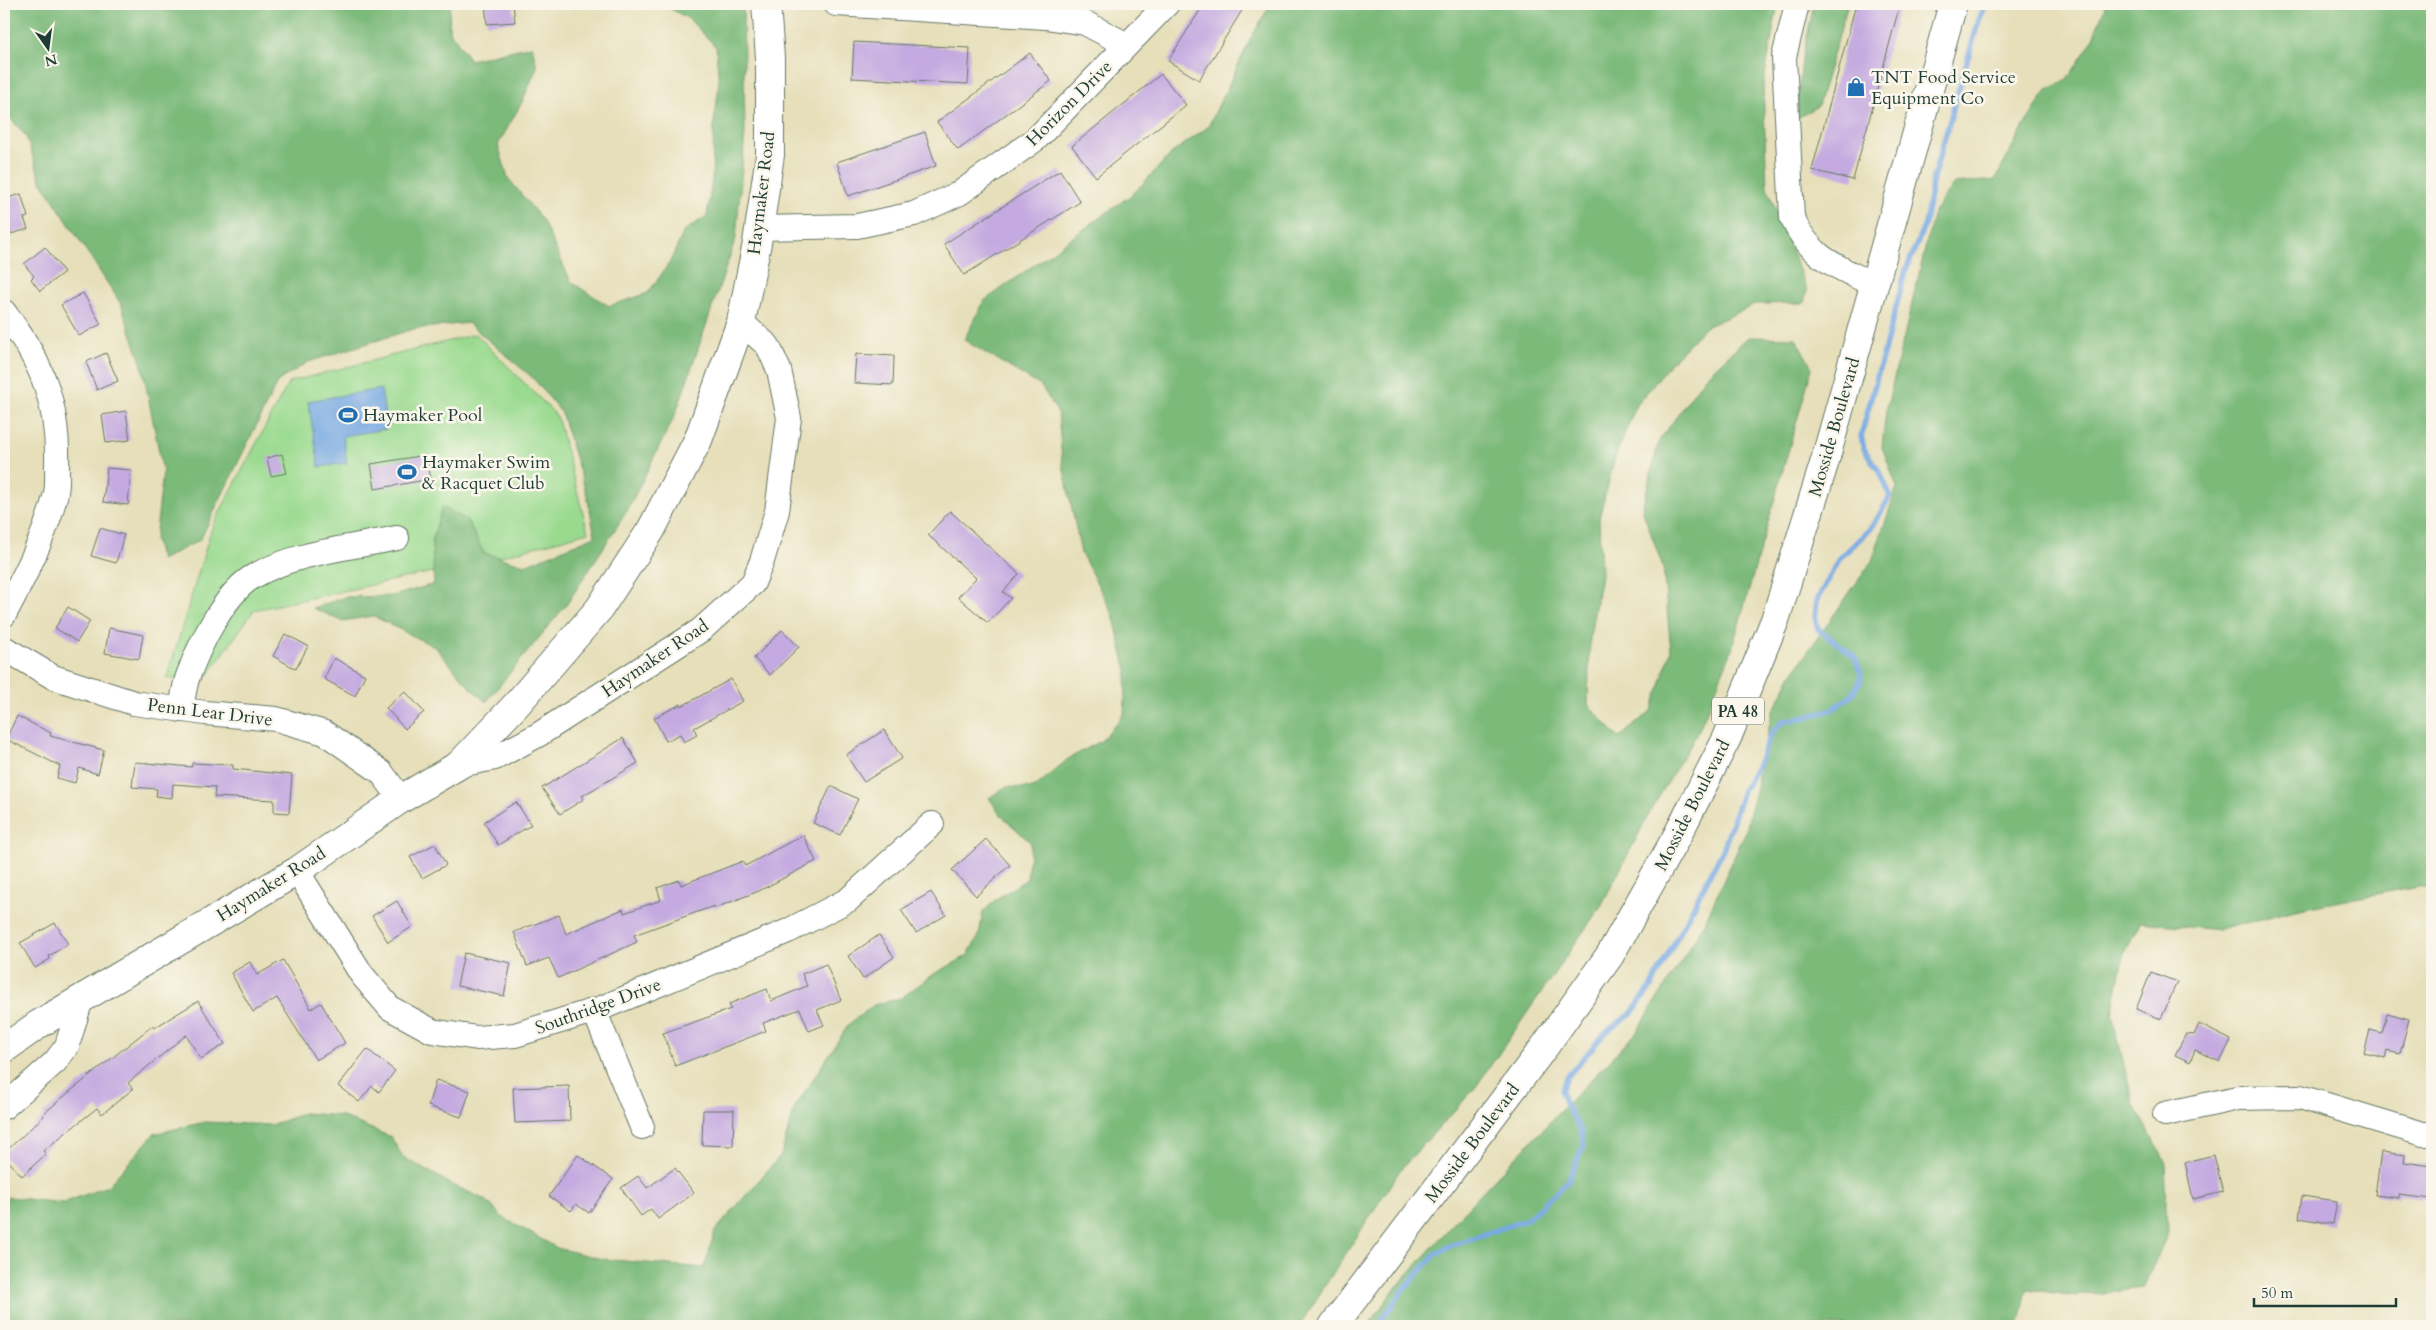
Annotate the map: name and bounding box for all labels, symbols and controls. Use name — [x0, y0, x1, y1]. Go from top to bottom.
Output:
north arrow — [22, 22, 72, 72]
text: N — [43, 49, 59, 71]
street label: Horizon Drive — [1021, 55, 1118, 152]
place label: TNT Food Service Equipment Co — [1871, 65, 2016, 111]
shop icon: TNT Food Service Equipment Co — [1845, 76, 1867, 98]
street label: Haymaker Road — [742, 130, 782, 256]
street label: Mosside Boulevard — [1803, 354, 1866, 500]
place label: Haymaker Pool — [363, 403, 483, 428]
sports icon: Haymaker Pool — [337, 404, 359, 426]
place label: Haymaker Swim & Racquet Club — [422, 450, 551, 496]
sports icon: Haymaker Swim & Racquet Club — [396, 461, 418, 483]
street label: Haymaker Road — [597, 613, 714, 703]
street label: Penn Lear Drive — [146, 692, 274, 733]
road number: PA 48 — [1712, 698, 1764, 724]
street label: Mosside Boulevard — [1649, 735, 1736, 875]
street label: Haymaker Road — [212, 841, 331, 928]
street label: Southridge Drive — [532, 972, 664, 1041]
street label: Mosside Boulevard — [1419, 1078, 1526, 1208]
scale bar — [2254, 1275, 2396, 1307]
text: 50 m — [2261, 1283, 2293, 1303]

